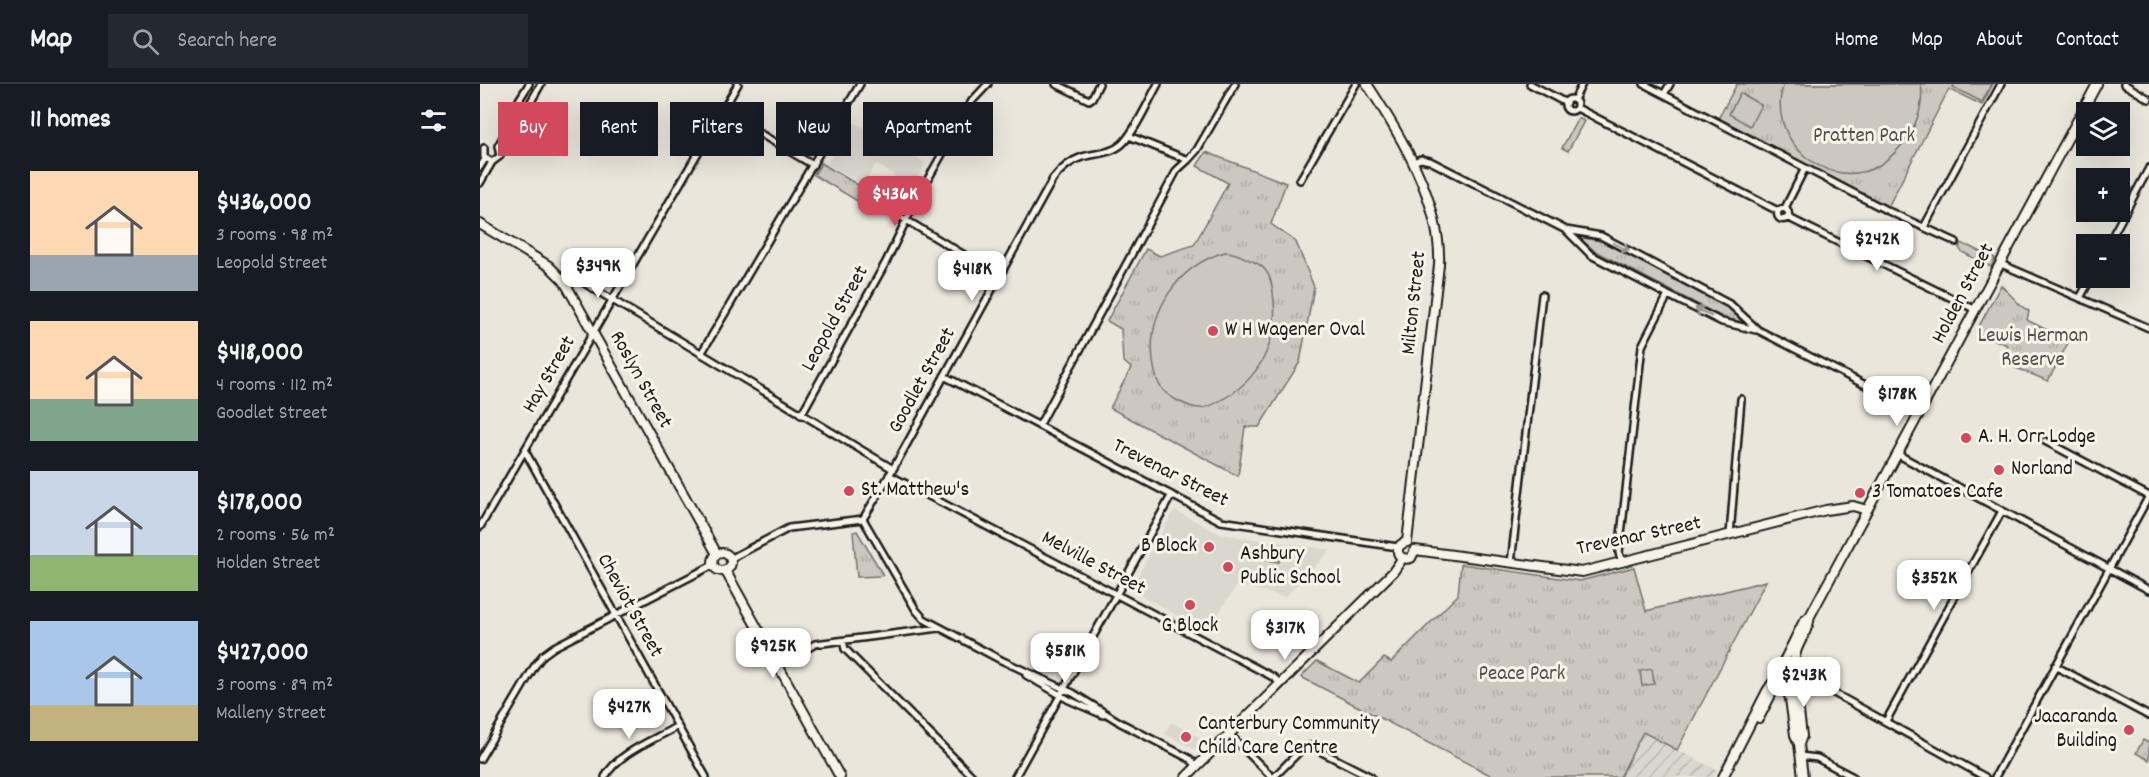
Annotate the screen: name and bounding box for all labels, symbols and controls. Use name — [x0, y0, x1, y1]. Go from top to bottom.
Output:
search box — [108, 14, 528, 68]
text: Map — [30, 21, 72, 61]
icon: search — [129, 25, 162, 58]
text: Search here — [177, 26, 277, 57]
text: Home — [1834, 26, 1878, 56]
text: Map — [1911, 26, 1943, 56]
text: About — [1976, 26, 2023, 56]
text: Contact — [2056, 26, 2119, 56]
text: 11 homes — [30, 102, 111, 139]
chip: Buy — [498, 102, 568, 156]
chip: Rent — [580, 102, 658, 156]
chip: Filters — [670, 102, 764, 156]
chip: New — [776, 102, 851, 156]
chip: Apartment — [863, 102, 993, 156]
map controls — [2076, 102, 2130, 288]
button: layers — [2076, 102, 2130, 156]
icon: filters — [417, 104, 450, 137]
park label: Pratten Park — [1813, 122, 1915, 152]
button: + — [2076, 168, 2130, 222]
pin: $436K — [853, 176, 937, 227]
text: $436K — [872, 181, 918, 209]
text: $436,000 — [216, 185, 312, 222]
icon: home — [78, 195, 150, 267]
pin: $242K — [1835, 221, 1919, 272]
text: 3 rooms · 98 m² — [216, 222, 333, 250]
text: $242K — [1854, 226, 1900, 254]
button: − — [2076, 234, 2130, 288]
street label: Holden Street — [1925, 238, 2003, 349]
one-way arrow — [1612, 241, 1629, 253]
pin: $349K — [556, 248, 640, 299]
text: Leopold Street — [216, 250, 327, 278]
street label: Milton Street — [1395, 250, 1435, 356]
pin: $418K — [930, 251, 1014, 302]
text: $349K — [575, 253, 621, 281]
text: $418K — [952, 256, 992, 284]
street label: Leopold Street — [795, 260, 878, 377]
one-way arrow — [1694, 306, 1712, 318]
place label: W H Wagener Oval — [1225, 316, 1365, 346]
street label: Goodlet Street — [882, 322, 965, 439]
park label: Lewis Herman Reserve — [1978, 322, 2088, 376]
marker: W H Wagener Oval — [1206, 324, 1220, 338]
street label: Roslyn Street — [601, 326, 679, 434]
street label: Hay Street — [516, 331, 584, 419]
text: $418,000 — [216, 335, 304, 372]
icon: home — [78, 345, 150, 417]
text: 4 rooms · 112 m² — [216, 372, 333, 400]
pin: $178K — [1855, 376, 1939, 427]
text: $178K — [1877, 381, 1917, 409]
text: Goodlet Street — [216, 400, 327, 428]
place label: A. H. Orr Lodge — [1978, 423, 2095, 453]
marker: A. H. Orr Lodge — [1959, 431, 1973, 445]
street label: Trevenar Street — [1107, 432, 1233, 516]
place label: Norland — [2011, 455, 2073, 485]
marker: Norland — [1992, 463, 2006, 477]
place label: St. Matthew's — [861, 476, 969, 506]
place label: 3 Tomatoes Cafe — [1872, 478, 2003, 508]
marker: St. Matthew's — [842, 484, 856, 498]
text: $178,000 — [216, 485, 303, 522]
marker: 3 Tomatoes Cafe — [1853, 486, 1867, 500]
icon: home — [78, 495, 150, 567]
street label: Trevenar Street — [1574, 509, 1704, 565]
text: 2 rooms · 56 m² — [216, 522, 335, 550]
street label: Melville Street — [1036, 524, 1151, 604]
place label: B Block — [1141, 532, 1197, 562]
marker: B Block — [1202, 540, 1216, 554]
place label: Ashbury Public School — [1240, 540, 1341, 594]
street label: Cheviot Street — [588, 549, 670, 664]
text: Holden Street — [216, 550, 321, 578]
marker: Ashbury Public School — [1221, 560, 1235, 574]
pin: $352K — [1892, 560, 1976, 611]
text: $352K — [1911, 565, 1957, 593]
marker: G Block — [1183, 598, 1197, 612]
pin: $317K — [1243, 610, 1327, 661]
place label: G Block — [1162, 612, 1218, 642]
text: $317K — [1265, 615, 1305, 643]
pin: $925K — [731, 628, 815, 679]
text: $925K — [750, 633, 796, 661]
pin: $581K — [1023, 633, 1107, 684]
text: $427,000 — [216, 635, 309, 672]
text: $581K — [1044, 638, 1086, 666]
icon: home — [78, 645, 150, 717]
pin: $243K — [1762, 657, 1846, 708]
park label: Peace Park — [1479, 660, 1565, 690]
text: $243K — [1781, 662, 1827, 690]
text: 3 rooms · 89 m² — [216, 672, 333, 700]
pin: $427K — [587, 689, 671, 740]
text: $427K — [607, 694, 651, 722]
text: Malleny Street — [216, 700, 326, 728]
place label: Jacaranda Building — [2034, 703, 2118, 757]
place label: Canterbury Community Child Care Centre — [1198, 710, 1380, 764]
marker: Jacaranda Building — [2122, 723, 2136, 737]
marker: Canterbury Community Child Care Centre — [1179, 730, 1193, 744]

